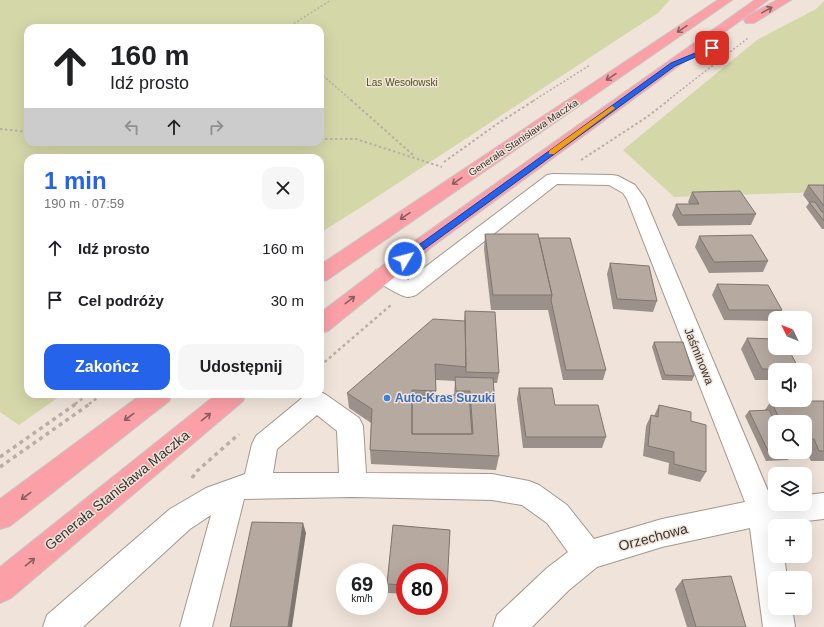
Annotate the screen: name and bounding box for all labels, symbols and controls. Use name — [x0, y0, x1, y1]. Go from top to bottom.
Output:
one-way arrow — [761, 6, 773, 14]
one-way arrow — [676, 26, 688, 34]
pin — [695, 31, 729, 65]
icon: arrive — [701, 37, 723, 59]
icon: ahead — [44, 40, 96, 92]
text: 160 m — [110, 40, 189, 71]
text: Idź prosto — [110, 73, 189, 93]
one-way arrow — [606, 73, 617, 81]
park label: Las Wesołowski — [366, 77, 438, 88]
street label: Generała Stanisława Maczka — [467, 96, 580, 178]
icon: left — [121, 116, 143, 138]
icon: ahead — [163, 116, 185, 138]
icon: right — [205, 116, 227, 138]
text: 1 min — [44, 167, 107, 194]
button: close — [262, 167, 304, 209]
one-way arrow — [452, 177, 463, 185]
text: 190 m · 07:59 — [44, 196, 124, 211]
one-way arrow — [400, 212, 411, 220]
icon: ahead — [44, 237, 66, 259]
position arrow — [384, 238, 426, 280]
text: Idź prosto — [78, 240, 150, 257]
text: 160 m — [262, 240, 304, 257]
icon: arrive — [44, 289, 66, 311]
text: Cel podróży — [78, 292, 164, 309]
text: 30 m — [271, 292, 304, 309]
one-way arrow — [345, 296, 356, 305]
north arrow — [768, 311, 812, 355]
map controls — [768, 311, 812, 615]
street label: Jaśminowa — [681, 326, 717, 387]
button: Zakończ — [44, 344, 170, 390]
button: Udostępnij — [178, 344, 304, 390]
button: sound — [768, 363, 812, 407]
place label: Auto-Kras Suzuki — [395, 391, 495, 405]
marker: Auto-Kras Suzuki — [382, 393, 392, 403]
one-way arrow — [124, 413, 135, 422]
one-way arrow — [201, 413, 212, 422]
button: search — [768, 415, 812, 459]
street label: Generała Stanisława Maczka — [42, 427, 193, 553]
button: layers — [768, 467, 812, 511]
one-way arrow — [20, 492, 31, 500]
button: + — [768, 519, 812, 563]
street label: Orzechowa — [617, 520, 689, 554]
one-way arrow — [25, 557, 36, 566]
speed limit sign: 80 — [396, 563, 448, 615]
button: − — [768, 571, 812, 615]
text: 69 — [351, 573, 373, 595]
text: km/h — [351, 593, 373, 604]

